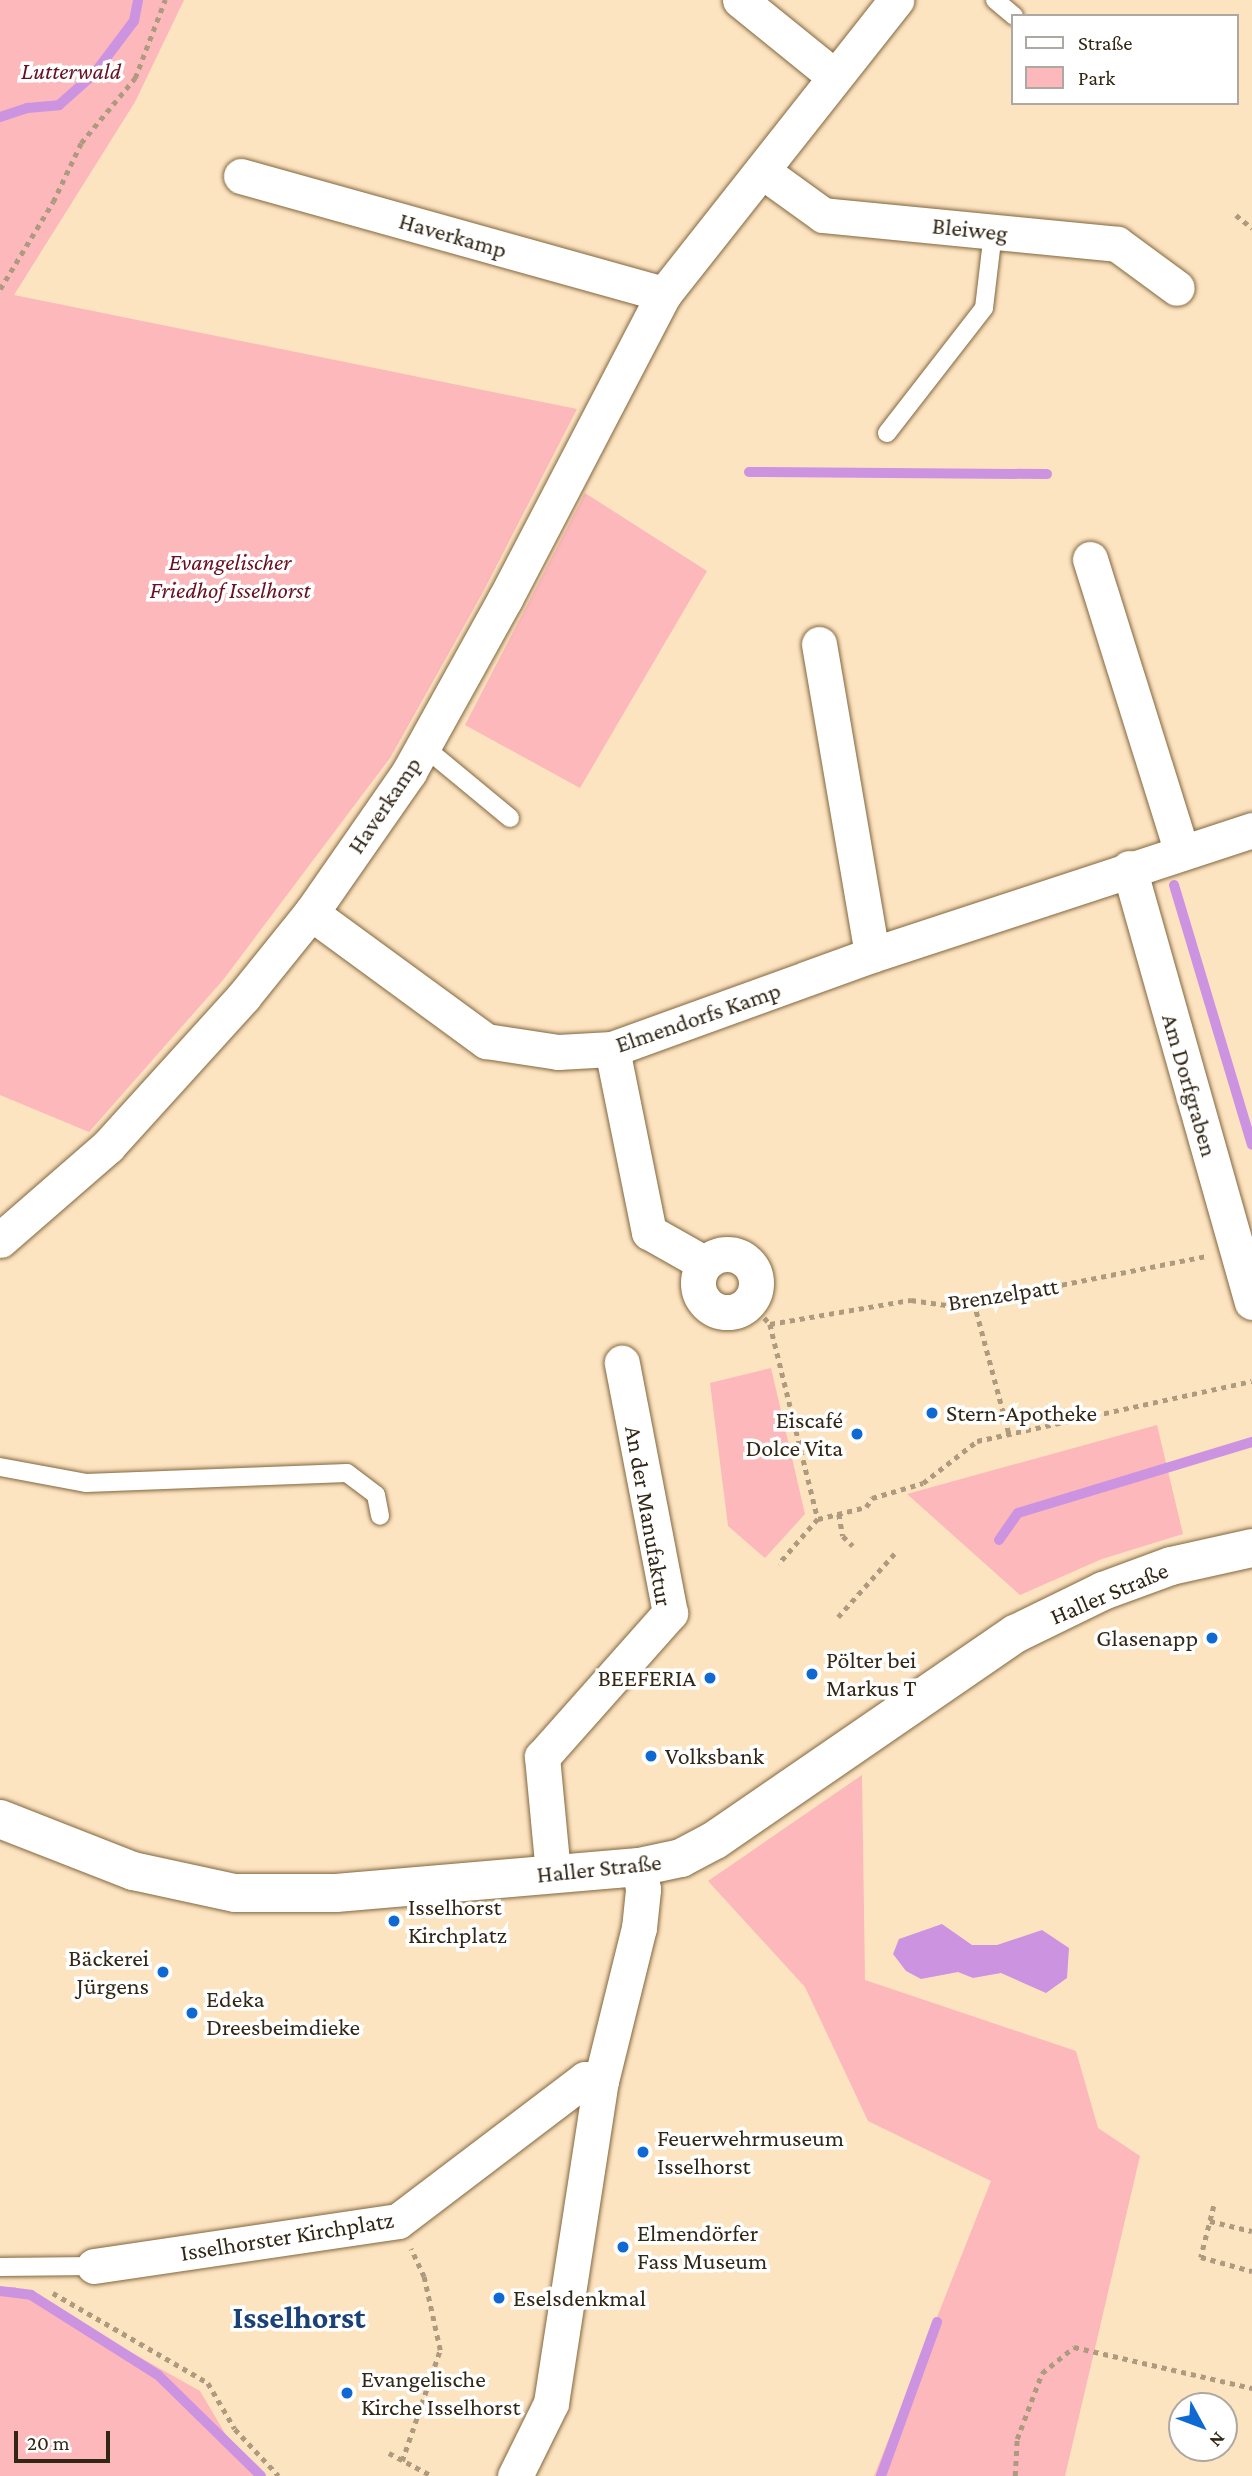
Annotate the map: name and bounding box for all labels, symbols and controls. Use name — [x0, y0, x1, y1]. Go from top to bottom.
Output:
legend — [1010, 14, 1238, 105]
text: Straße — [1078, 31, 1132, 55]
park label: Lutterwald — [21, 57, 121, 85]
text: Park — [1078, 66, 1115, 90]
street label: Haverkamp — [396, 206, 510, 264]
street label: Bleiweg — [931, 211, 1009, 247]
park label: Evangelischer Friedhof Isselhorst — [149, 548, 311, 604]
street label: Haverkamp — [341, 751, 427, 859]
street label: Elmendorfs Kamp — [612, 975, 784, 1059]
street label: Am Dorfgraben — [1156, 1010, 1224, 1160]
street label: Brenzelpatt — [946, 1271, 1060, 1317]
place label: Stern-Apotheke — [946, 1399, 1097, 1427]
marker: Stern-Apotheke — [924, 1405, 940, 1421]
place label: Eiscafé Dolce Vita — [745, 1406, 843, 1462]
street label: An der Manufaktur — [619, 1424, 679, 1608]
marker: Eiscafé Dolce Vita — [849, 1426, 865, 1442]
street label: Haller Straße — [1046, 1555, 1172, 1631]
place label: Glasenapp — [1096, 1624, 1198, 1652]
marker: Glasenapp — [1204, 1630, 1220, 1646]
place label: Pölter bei Markus T — [826, 1646, 916, 1702]
place label: BEEFERIA — [598, 1664, 696, 1692]
marker: Pölter bei Markus T — [804, 1666, 820, 1682]
marker: BEEFERIA — [702, 1670, 718, 1686]
place label: Volksbank — [665, 1742, 764, 1770]
marker: Volksbank — [643, 1748, 659, 1764]
street label: Haller Straße — [535, 1847, 663, 1889]
place label: Isselhorst Kirchplatz — [408, 1893, 507, 1949]
marker: Isselhorst Kirchplatz — [386, 1913, 402, 1929]
place label: Bäckerei Jürgens — [68, 1944, 149, 2000]
marker: Bäckerei Jürgens — [155, 1964, 171, 1980]
place label: Edeka Dreesbeimdieke — [206, 1985, 360, 2041]
marker: Edeka Dreesbeimdieke — [184, 2005, 200, 2021]
place label: Feuerwehrmuseum Isselhorst — [657, 2124, 844, 2180]
marker: Feuerwehrmuseum Isselhorst — [635, 2144, 651, 2160]
street label: Isselhorster Kirchplatz — [178, 2205, 396, 2267]
place label: Elmendörfer Fass Museum — [637, 2219, 767, 2275]
marker: Elmendörfer Fass Museum — [615, 2239, 631, 2255]
place label: Eselsdenkmal — [513, 2284, 646, 2312]
marker: Eselsdenkmal — [491, 2290, 507, 2306]
district label: Isselhorst — [232, 2298, 366, 2336]
place label: Evangelische Kirche Isselhorst — [361, 2365, 520, 2421]
marker: Evangelische Kirche Isselhorst — [339, 2385, 355, 2401]
north arrow — [1168, 2392, 1238, 2462]
scale bar — [18, 2416, 114, 2460]
text: N — [1206, 2428, 1230, 2452]
text: 20 m — [27, 2431, 70, 2455]

